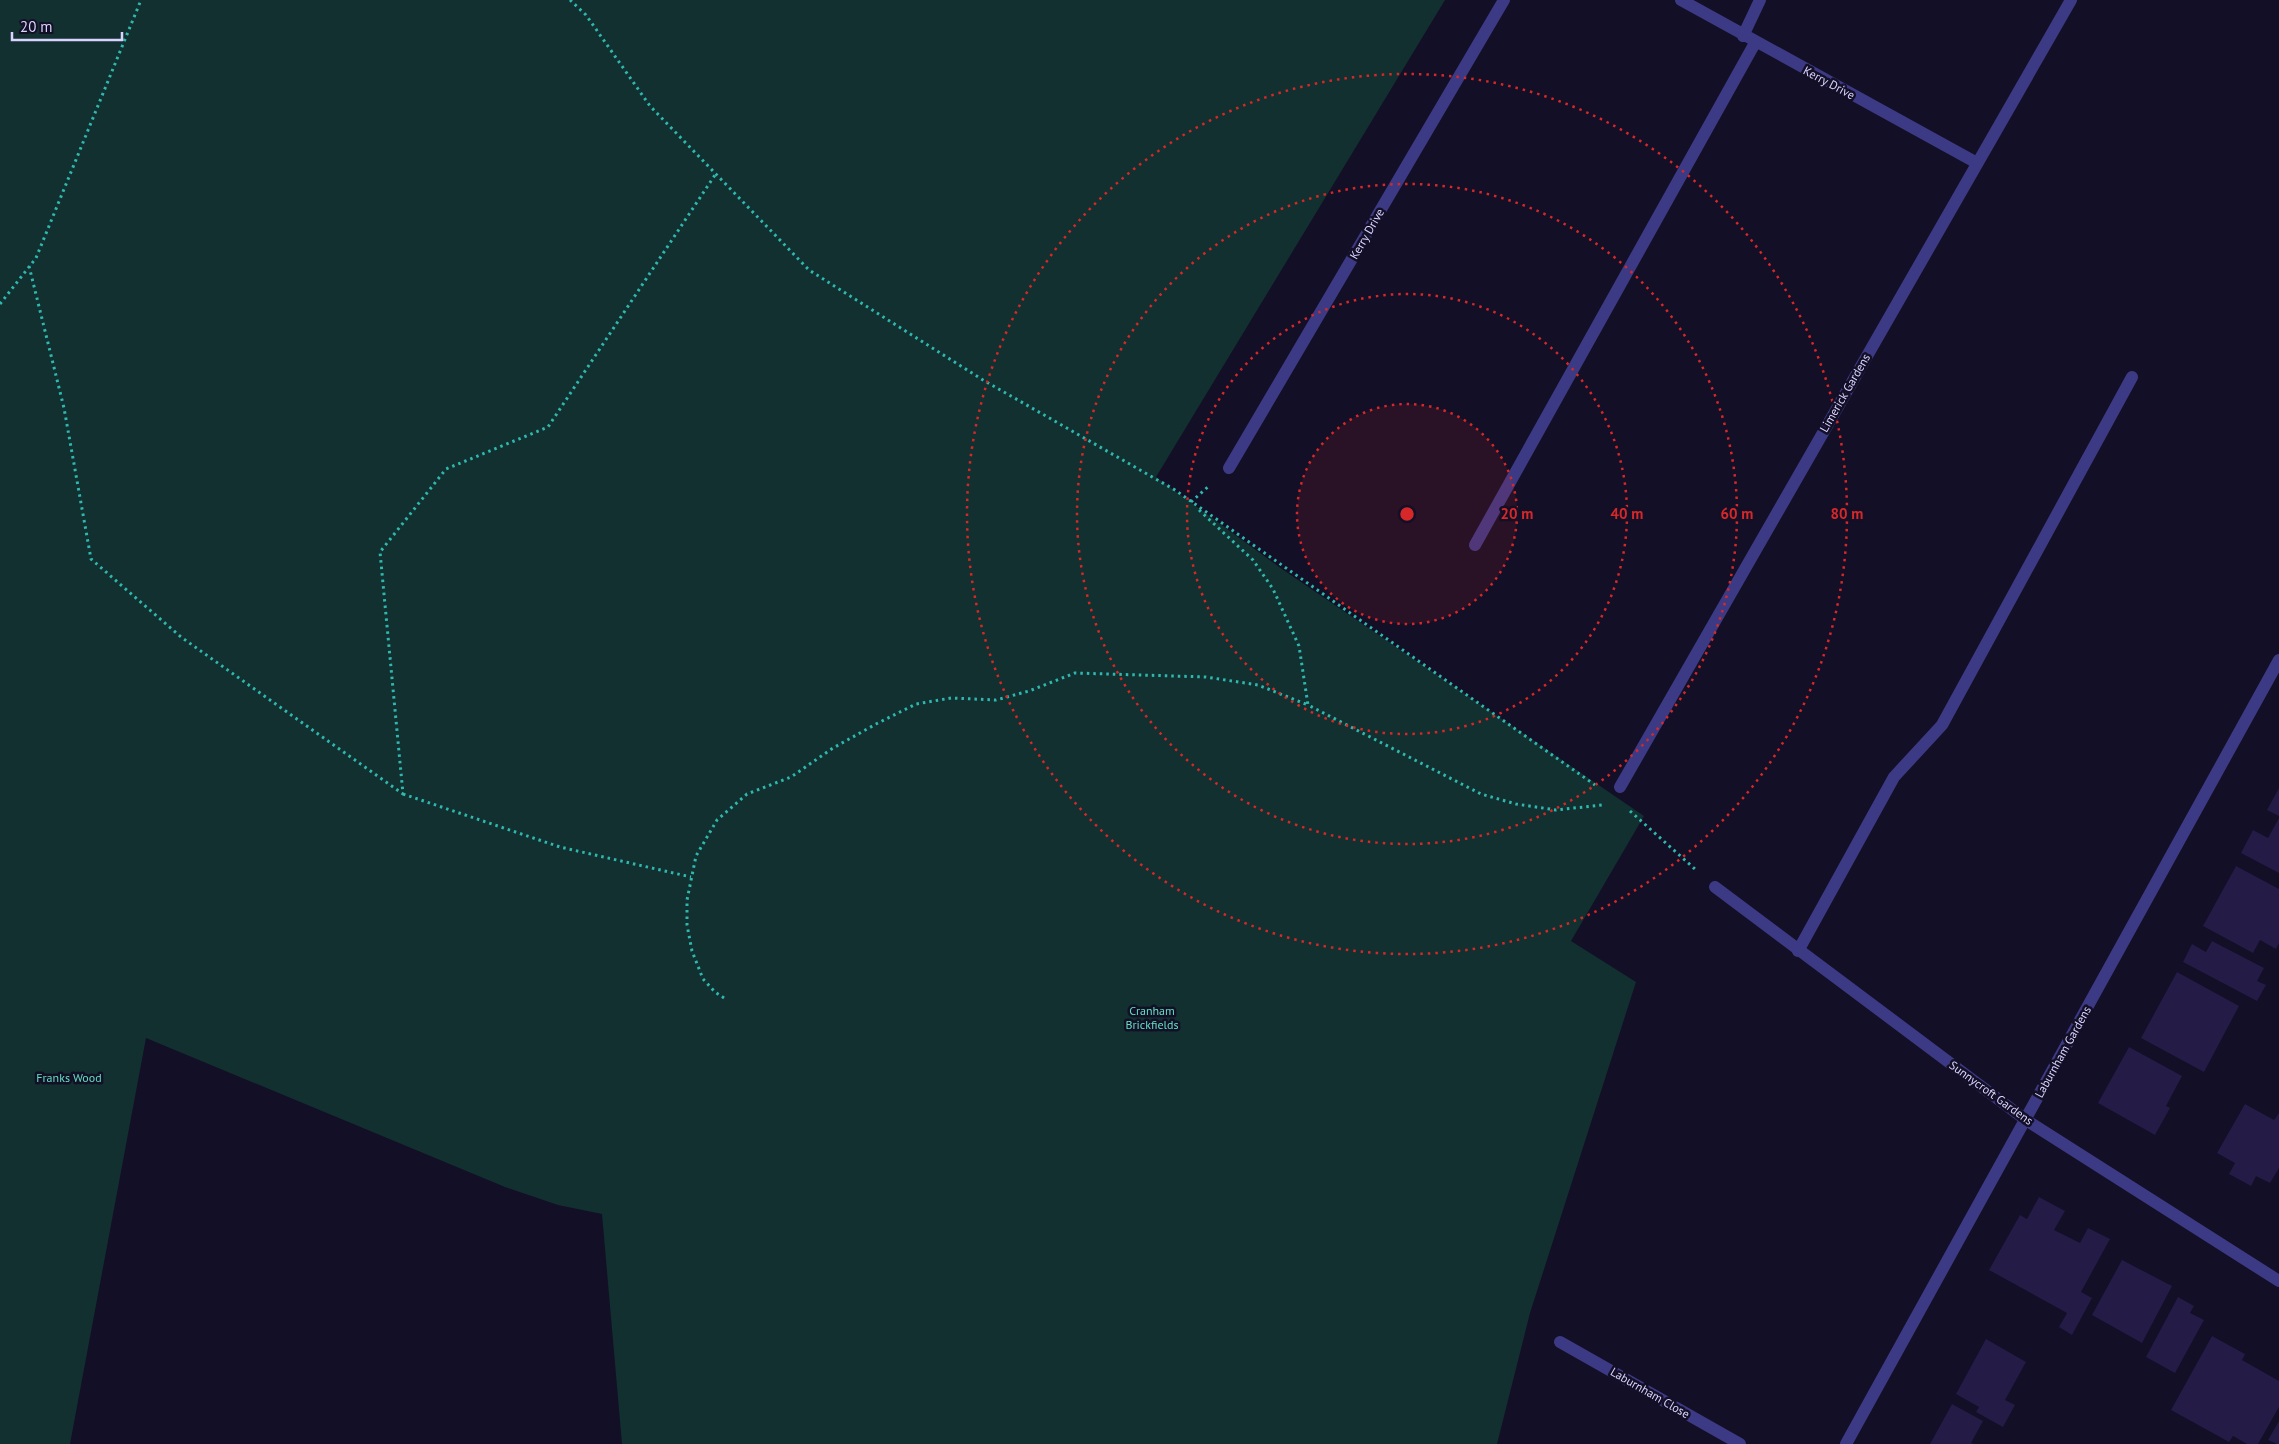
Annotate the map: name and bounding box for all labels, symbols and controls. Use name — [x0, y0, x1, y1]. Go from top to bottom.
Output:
scale bar — [12, 10, 122, 42]
text: 20 m — [20, 17, 53, 36]
street label: Kerry Drive — [1801, 63, 1858, 102]
street label: Kerry Drive — [1346, 206, 1387, 262]
street label: Limerick Gardens — [1816, 351, 1873, 435]
text: 20 m — [1501, 504, 1533, 523]
text: 40 m — [1611, 504, 1643, 523]
text: 60 m — [1721, 504, 1753, 523]
text: 80 m — [1831, 504, 1863, 523]
centre of rings — [1398, 505, 1416, 523]
park label: Cranham Brickfields — [1125, 1003, 1179, 1032]
street label: Laburnham Gardens — [2031, 1003, 2094, 1100]
street label: Sunnycroft Gardens — [1947, 1057, 2036, 1128]
park label: Franks Wood — [36, 1070, 102, 1085]
street label: Laburnham Close — [1608, 1364, 1693, 1421]

